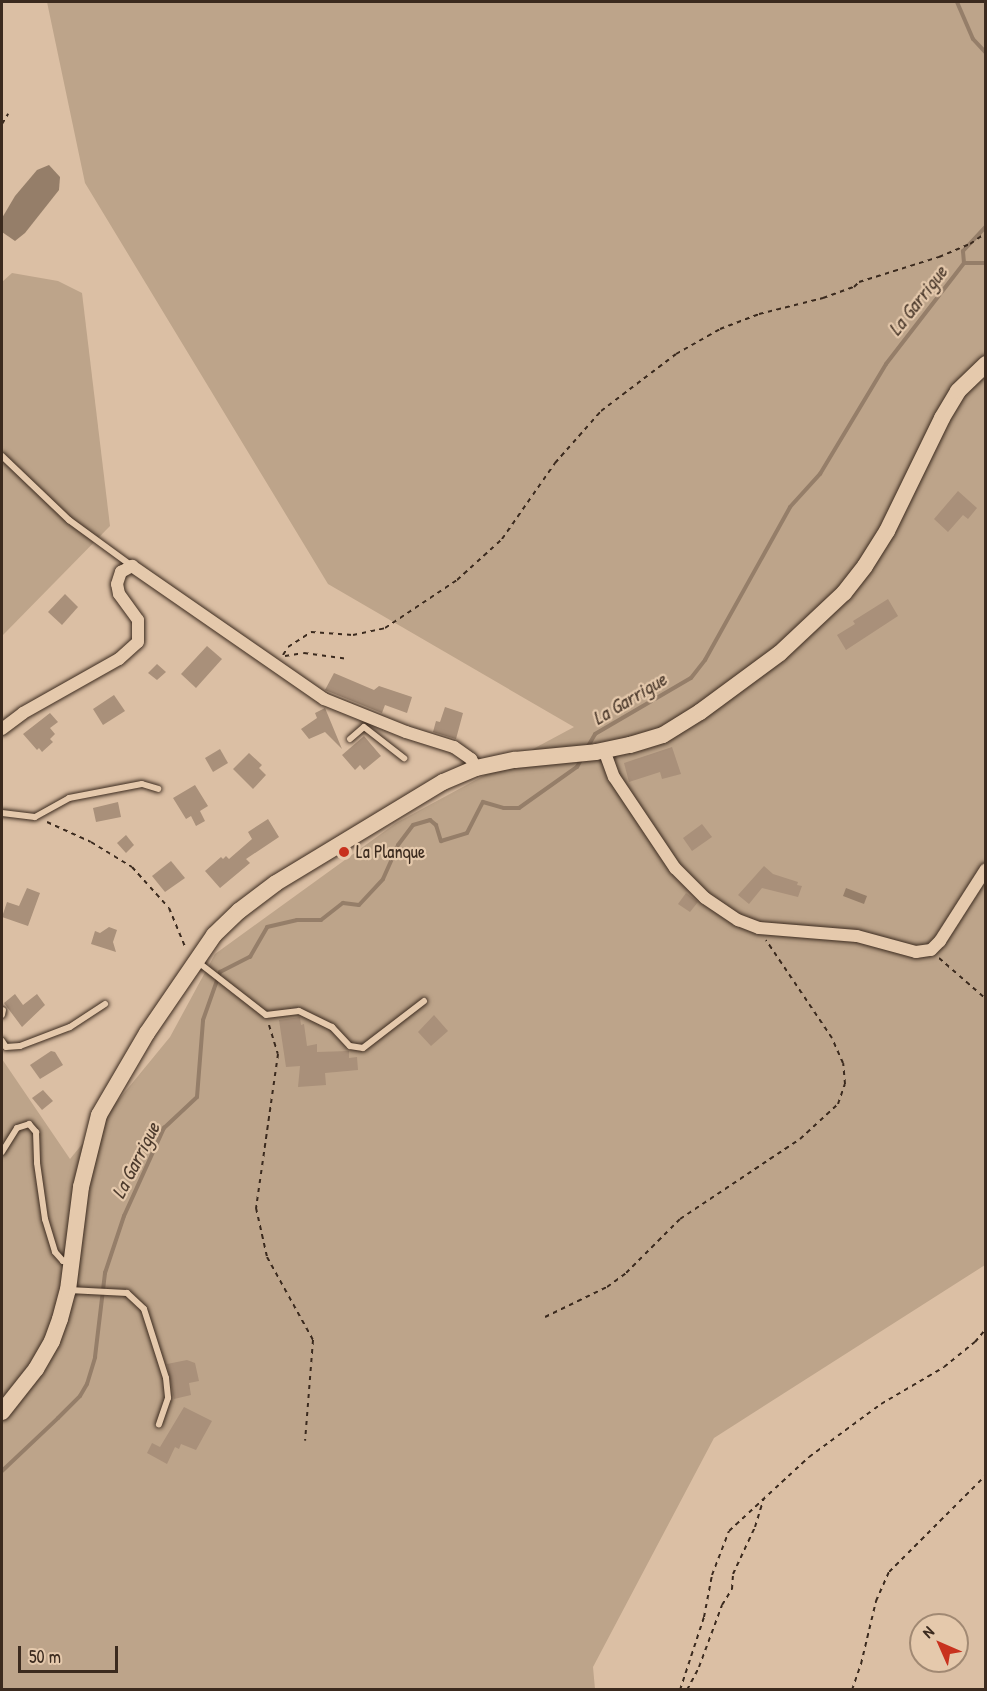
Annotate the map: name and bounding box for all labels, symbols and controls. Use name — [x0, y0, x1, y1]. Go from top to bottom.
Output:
water label: La Garrigue — [882, 260, 952, 340]
water label: La Garrigue — [588, 667, 670, 729]
place label: La Planque — [356, 841, 425, 863]
marker: La Planque — [337, 845, 351, 859]
water label: La Garrigue — [106, 1118, 164, 1202]
north arrow — [909, 1613, 969, 1673]
text: N — [917, 1621, 938, 1642]
scale bar — [21, 1634, 122, 1672]
text: 50 m — [29, 1644, 61, 1669]

